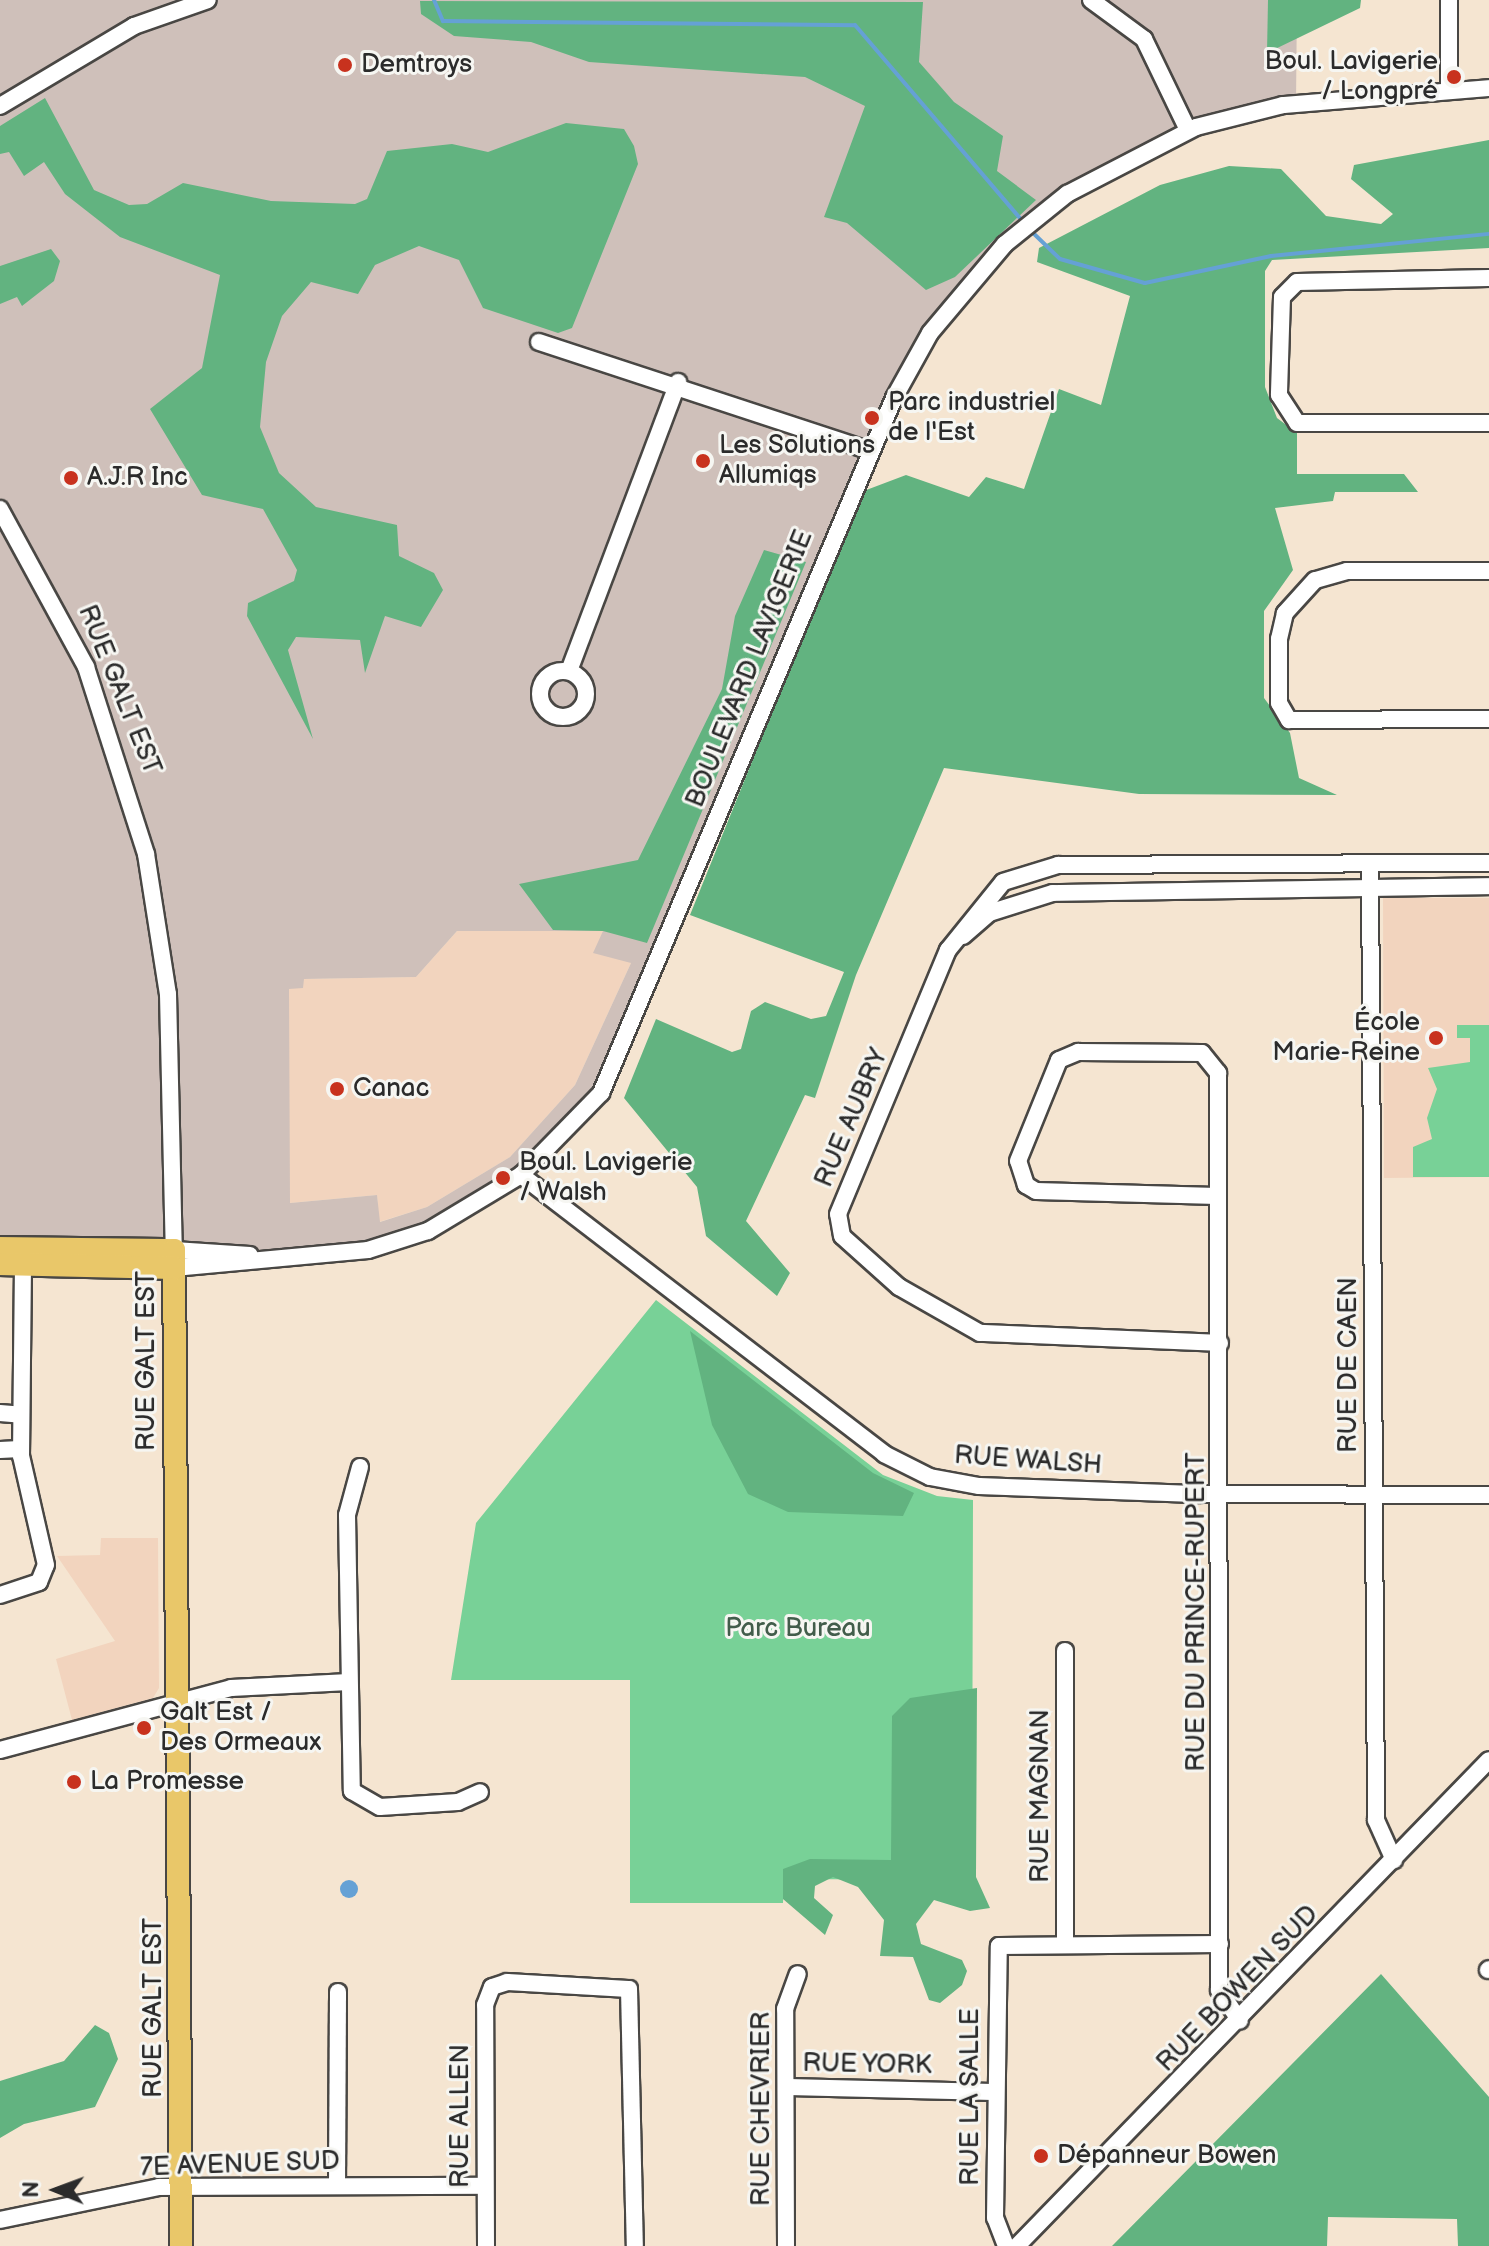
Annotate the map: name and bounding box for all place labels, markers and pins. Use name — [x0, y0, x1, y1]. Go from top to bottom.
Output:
place label: Boul. Lavigerie / Longpré — [1265, 46, 1438, 108]
place label: Demtroys — [361, 49, 472, 81]
marker: Demtroys — [336, 56, 354, 74]
marker: Boul. Lavigerie / Longpré — [1445, 68, 1463, 86]
place label: Parc industriel de l'Est — [888, 387, 1055, 448]
marker: Parc industriel de l'Est — [863, 409, 881, 427]
place label: Les Solutions Allumiqs — [719, 430, 876, 492]
marker: Les Solutions Allumiqs — [694, 452, 712, 470]
place label: A.J.R Inc — [87, 462, 188, 494]
marker: A.J.R Inc — [62, 469, 80, 487]
place label: École Marie-Reine — [1272, 1007, 1420, 1068]
marker: École Marie-Reine — [1427, 1029, 1445, 1047]
place label: Canac — [353, 1073, 429, 1105]
marker: Canac — [328, 1080, 346, 1098]
place label: Boul. Lavigerie / Walsh — [519, 1147, 692, 1208]
marker: Boul. Lavigerie / Walsh — [494, 1169, 512, 1187]
place label: Galt Est / Des Ormeaux — [160, 1697, 321, 1758]
marker: Galt Est / Des Ormeaux — [135, 1719, 153, 1737]
place label: La Promesse — [90, 1766, 244, 1798]
marker: La Promesse — [65, 1773, 83, 1791]
place label: Dépanneur Bowen — [1057, 2140, 1276, 2172]
marker: Dépanneur Bowen — [1032, 2147, 1050, 2165]

